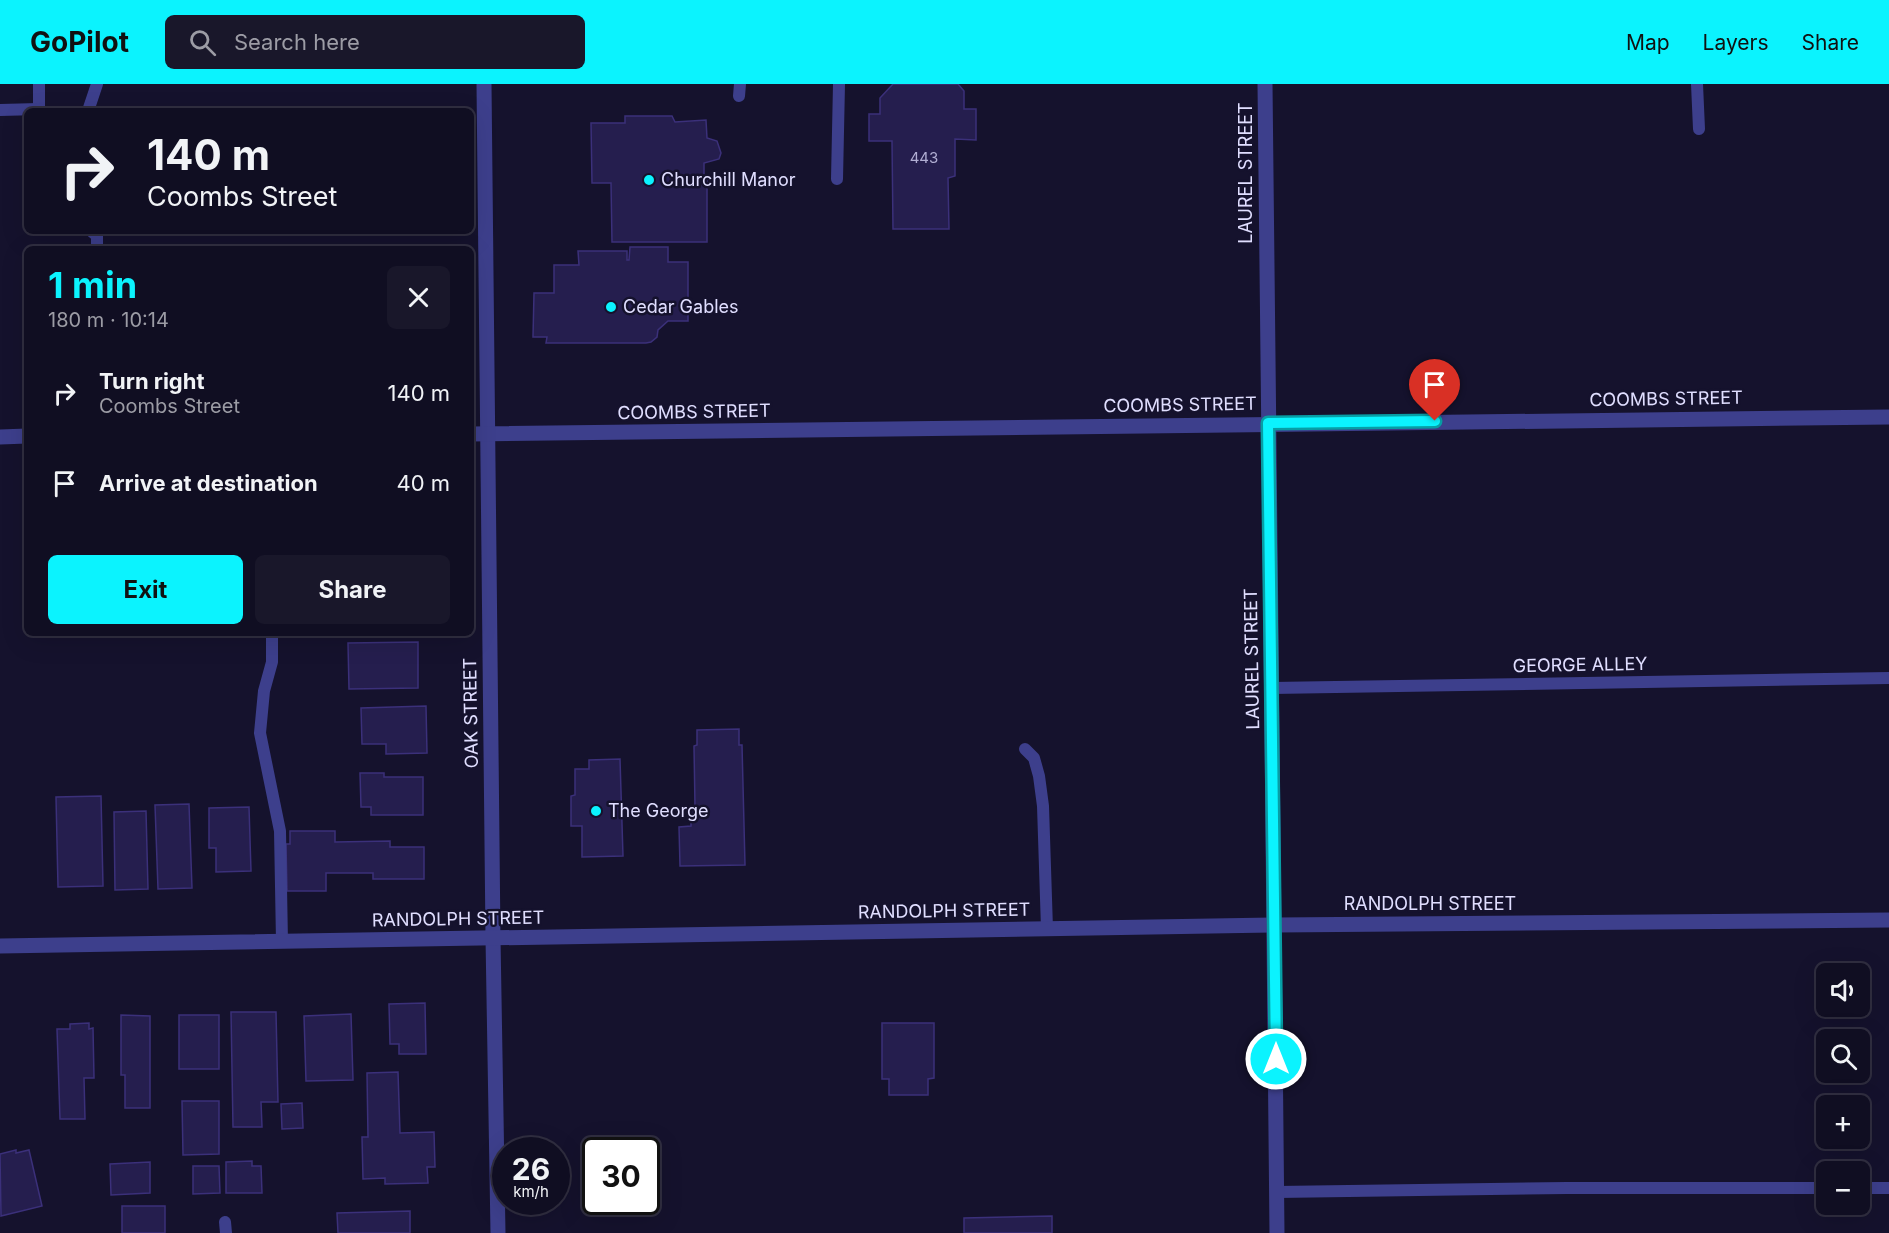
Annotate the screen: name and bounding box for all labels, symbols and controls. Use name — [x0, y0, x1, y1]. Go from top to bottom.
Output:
search box — [165, 15, 585, 69]
text: GoPilot — [30, 25, 129, 59]
icon: search — [186, 26, 219, 59]
text: Search here — [234, 29, 360, 55]
text: Map — [1626, 30, 1670, 55]
text: Layers — [1703, 30, 1769, 55]
text: Share — [1802, 30, 1859, 55]
street label: LAUREL STREET — [1235, 102, 1256, 244]
text: 140 m — [147, 129, 270, 180]
icon: right — [48, 132, 126, 210]
house number: 443 — [910, 148, 938, 167]
place label: Churchill Manor — [661, 169, 796, 190]
marker: Churchill Manor — [642, 173, 656, 187]
text: Coombs Street — [147, 180, 337, 213]
text: 1 min — [48, 263, 137, 307]
button: close — [387, 266, 450, 329]
place label: Cedar Gables — [623, 296, 739, 317]
marker: Cedar Gables — [604, 300, 618, 314]
text: 180 m · 10:14 — [48, 308, 169, 332]
pin — [1409, 359, 1460, 421]
text: Turn right — [99, 368, 205, 394]
icon: arrive — [1418, 368, 1451, 401]
icon: right — [48, 377, 81, 410]
text: 140 m — [388, 380, 450, 406]
street label: COOMBS STREET — [1589, 387, 1743, 410]
street label: COOMBS STREET — [1103, 393, 1257, 416]
text: Coombs Street — [99, 394, 240, 418]
street label: COOMBS STREET — [617, 400, 771, 423]
icon: arrive — [48, 467, 81, 500]
text: Arrive at destination — [99, 470, 318, 496]
text: 40 m — [396, 470, 450, 496]
button: Exit — [48, 555, 243, 624]
button: Share — [255, 555, 450, 624]
street label: LAUREL STREET — [1240, 588, 1263, 730]
street label: GEORGE ALLEY — [1512, 653, 1648, 676]
street label: OAK STREET — [459, 657, 482, 769]
place label: The George — [608, 800, 709, 821]
marker: The George — [589, 804, 603, 818]
street label: RANDOLPH STREET — [1344, 893, 1516, 914]
street label: RANDOLPH STREET — [858, 898, 1030, 923]
street label: RANDOLPH STREET — [372, 906, 544, 931]
map controls — [1816, 963, 1870, 1215]
button: sound — [1816, 963, 1870, 1017]
position arrow — [1244, 1027, 1308, 1091]
button: search — [1816, 1029, 1870, 1083]
button: + — [1816, 1095, 1870, 1149]
speed limit sign: 30 — [582, 1137, 660, 1215]
text: 26 — [512, 1151, 550, 1187]
button: − — [1816, 1161, 1870, 1215]
text: km/h — [513, 1182, 549, 1201]

